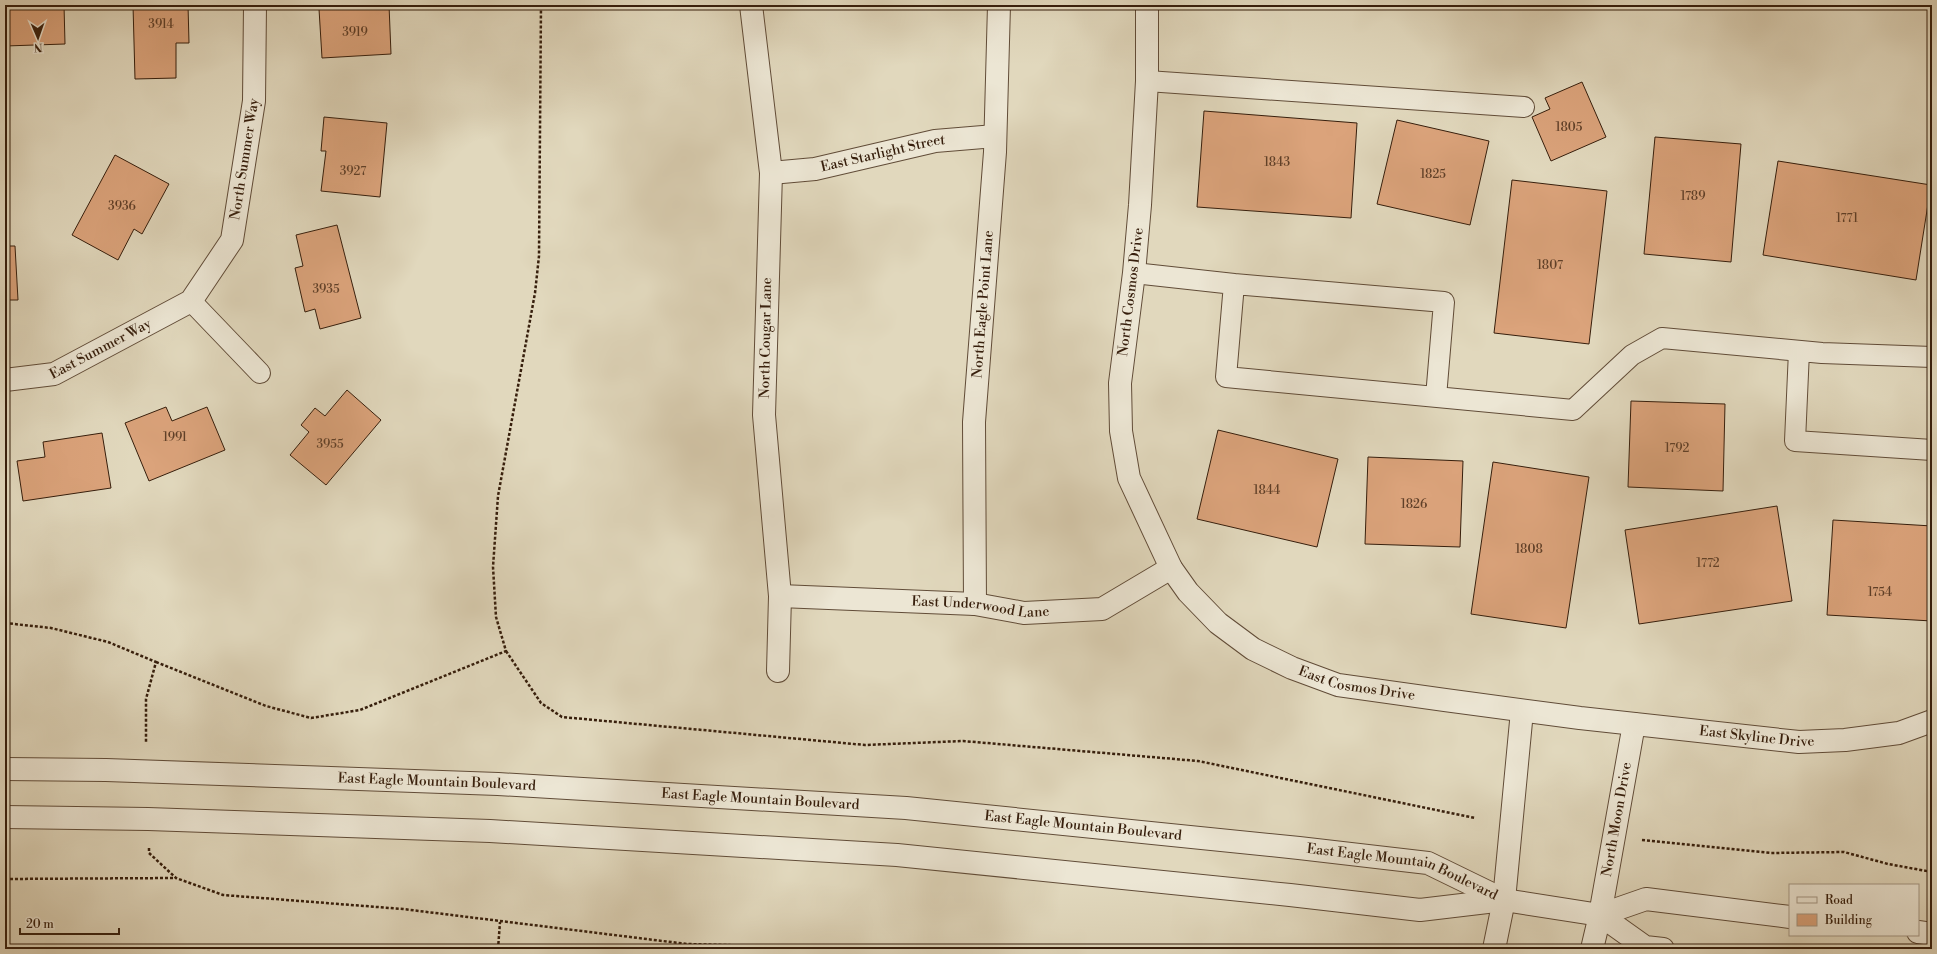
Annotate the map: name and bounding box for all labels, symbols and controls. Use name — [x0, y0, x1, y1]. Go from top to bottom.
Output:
house number: 3914 — [148, 17, 174, 32]
north arrow — [18, 18, 58, 58]
house number: 3919 — [342, 25, 368, 40]
text: N — [33, 40, 43, 54]
street label: North Summer Way — [226, 97, 263, 221]
house number: 1805 — [1556, 120, 1583, 135]
street label: East Starlight Street — [819, 131, 946, 176]
house number: 1843 — [1264, 155, 1290, 170]
house number: 3927 — [340, 164, 366, 179]
house number: 1825 — [1420, 167, 1446, 182]
house number: 1789 — [1681, 189, 1705, 204]
house number: 3936 — [108, 199, 136, 214]
house number: 1771 — [1836, 211, 1859, 226]
street label: North Cosmos Drive — [1114, 227, 1148, 357]
street label: North Eagle Point Lane — [968, 230, 998, 379]
house number: 1807 — [1537, 258, 1563, 273]
street label: North Cougar Lane — [756, 277, 776, 399]
house number: 3935 — [312, 282, 340, 297]
street label: East Summer Way — [46, 315, 155, 384]
house number: 1991 — [163, 430, 188, 445]
house number: 3955 — [316, 437, 344, 452]
house number: 1792 — [1665, 441, 1689, 456]
house number: 1844 — [1253, 483, 1281, 498]
house number: 1826 — [1401, 497, 1427, 512]
house number: 1808 — [1515, 542, 1543, 557]
house number: 1772 — [1696, 556, 1720, 571]
house number: 1754 — [1868, 585, 1892, 600]
street label: East Underwood Lane — [911, 592, 1050, 622]
street label: East Cosmos Drive — [1296, 662, 1416, 705]
street label: East Skyline Drive — [1698, 722, 1815, 751]
street label: North Moon Drive — [1598, 761, 1636, 878]
street label: East Eagle Mountain Boulevard — [337, 769, 537, 795]
street label: East Eagle Mountain Boulevard — [661, 785, 860, 814]
street label: East Eagle Mountain Boulevard — [983, 807, 1183, 845]
street label: East Eagle Mountain Boulevard — [1306, 840, 1501, 905]
legend — [1789, 884, 1919, 936]
text: Road — [1825, 893, 1853, 908]
scale bar — [20, 910, 119, 936]
text: Building — [1824, 913, 1873, 928]
text: 20 m — [26, 917, 54, 932]

